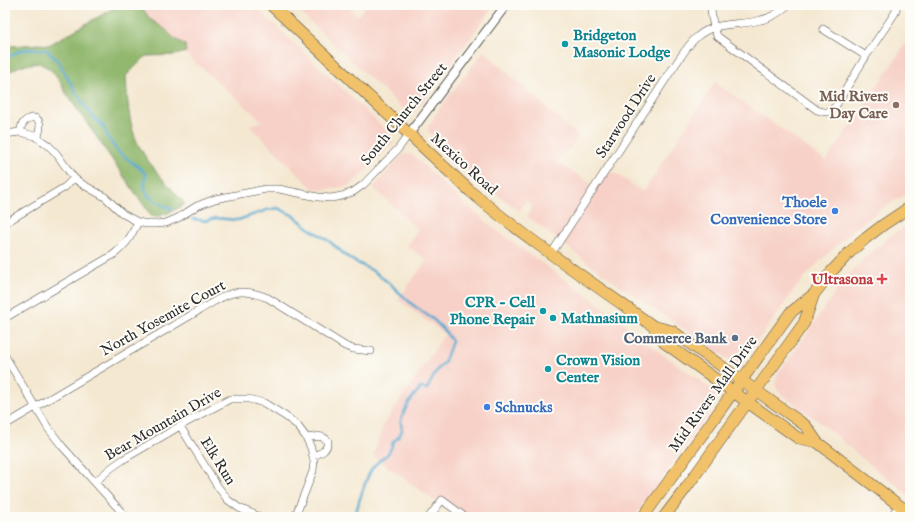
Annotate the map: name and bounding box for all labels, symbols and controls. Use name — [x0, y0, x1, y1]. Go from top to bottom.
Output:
place label: Bridgeton Masonic Lodge — [573, 26, 671, 62]
marker: Bridgeton Masonic Lodge — [560, 39, 570, 49]
street label: South Church Street — [357, 59, 451, 169]
street label: Starwood Drive — [592, 70, 660, 162]
place label: Mid Rivers Day Care — [819, 87, 889, 123]
marker: Mid Rivers Day Care — [891, 100, 901, 110]
street label: Mexico Road — [426, 129, 502, 200]
place label: Thoele Convenience Store — [710, 193, 827, 229]
marker: Thoele Convenience Store — [830, 206, 840, 216]
place label: Ultrasona — [810, 270, 874, 289]
marker: Ultrasona — [876, 273, 888, 285]
street label: North Yosemite Court — [97, 276, 229, 360]
place label: CPR - Cell Phone Repair — [450, 293, 536, 329]
marker: CPR - Cell Phone Repair — [538, 306, 548, 316]
place label: Mathnasium — [561, 309, 638, 328]
marker: Mathnasium — [548, 313, 558, 323]
place label: Commerce Bank — [624, 329, 728, 348]
street label: Mid Rivers Mall Drive — [664, 332, 762, 456]
marker: Commerce Bank — [730, 333, 740, 343]
place label: Crown Vision Center — [556, 351, 640, 387]
marker: Crown Vision Center — [543, 364, 553, 374]
street label: Bear Mountain Drive — [101, 383, 225, 465]
place label: Schnucks — [495, 398, 553, 417]
marker: Schnucks — [482, 402, 492, 412]
street label: Elk Run — [196, 434, 240, 488]

